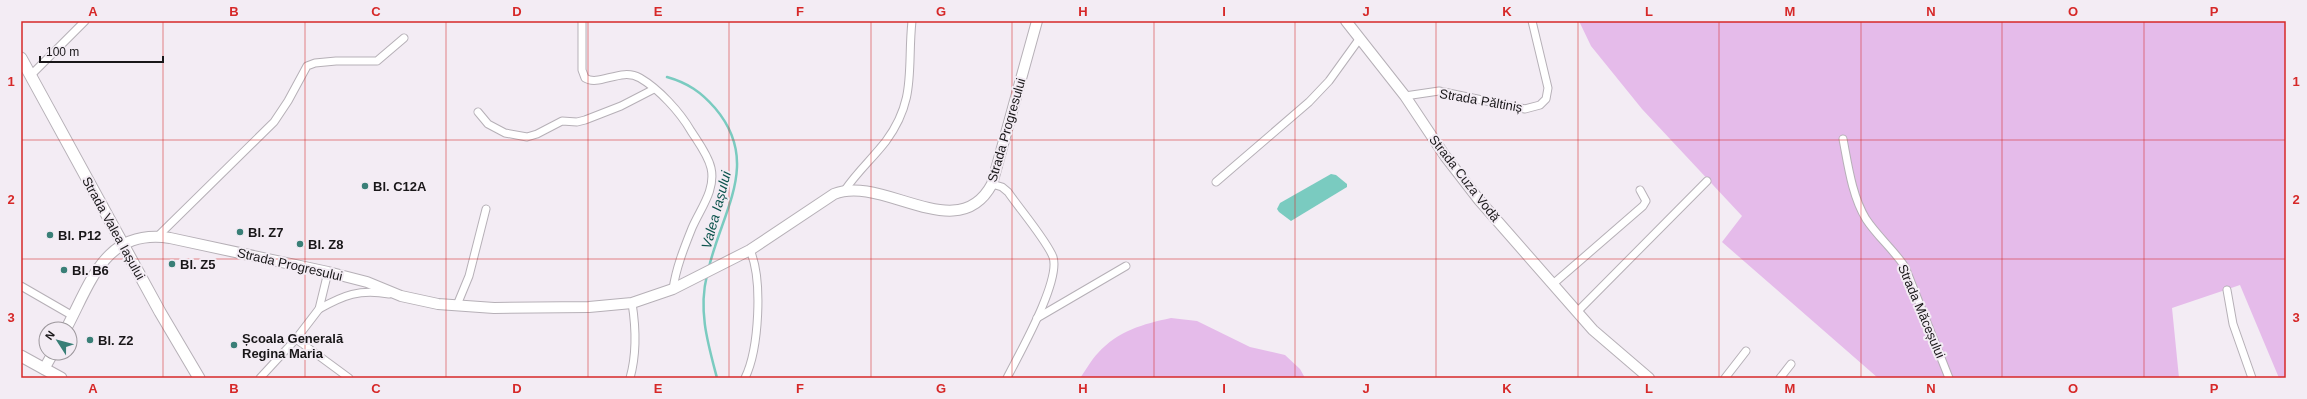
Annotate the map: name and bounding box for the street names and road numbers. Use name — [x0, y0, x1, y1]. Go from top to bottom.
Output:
street label: Strada Progresului — [984, 76, 1029, 184]
street label: Strada Păltiniș — [1438, 86, 1524, 115]
street label: Strada Cuza Vodă — [1426, 132, 1503, 225]
street label: Strada Valea Iașului — [79, 174, 148, 282]
street label: Strada Progresului — [236, 245, 344, 284]
street label: Strada Măceșului — [1895, 262, 1948, 360]

